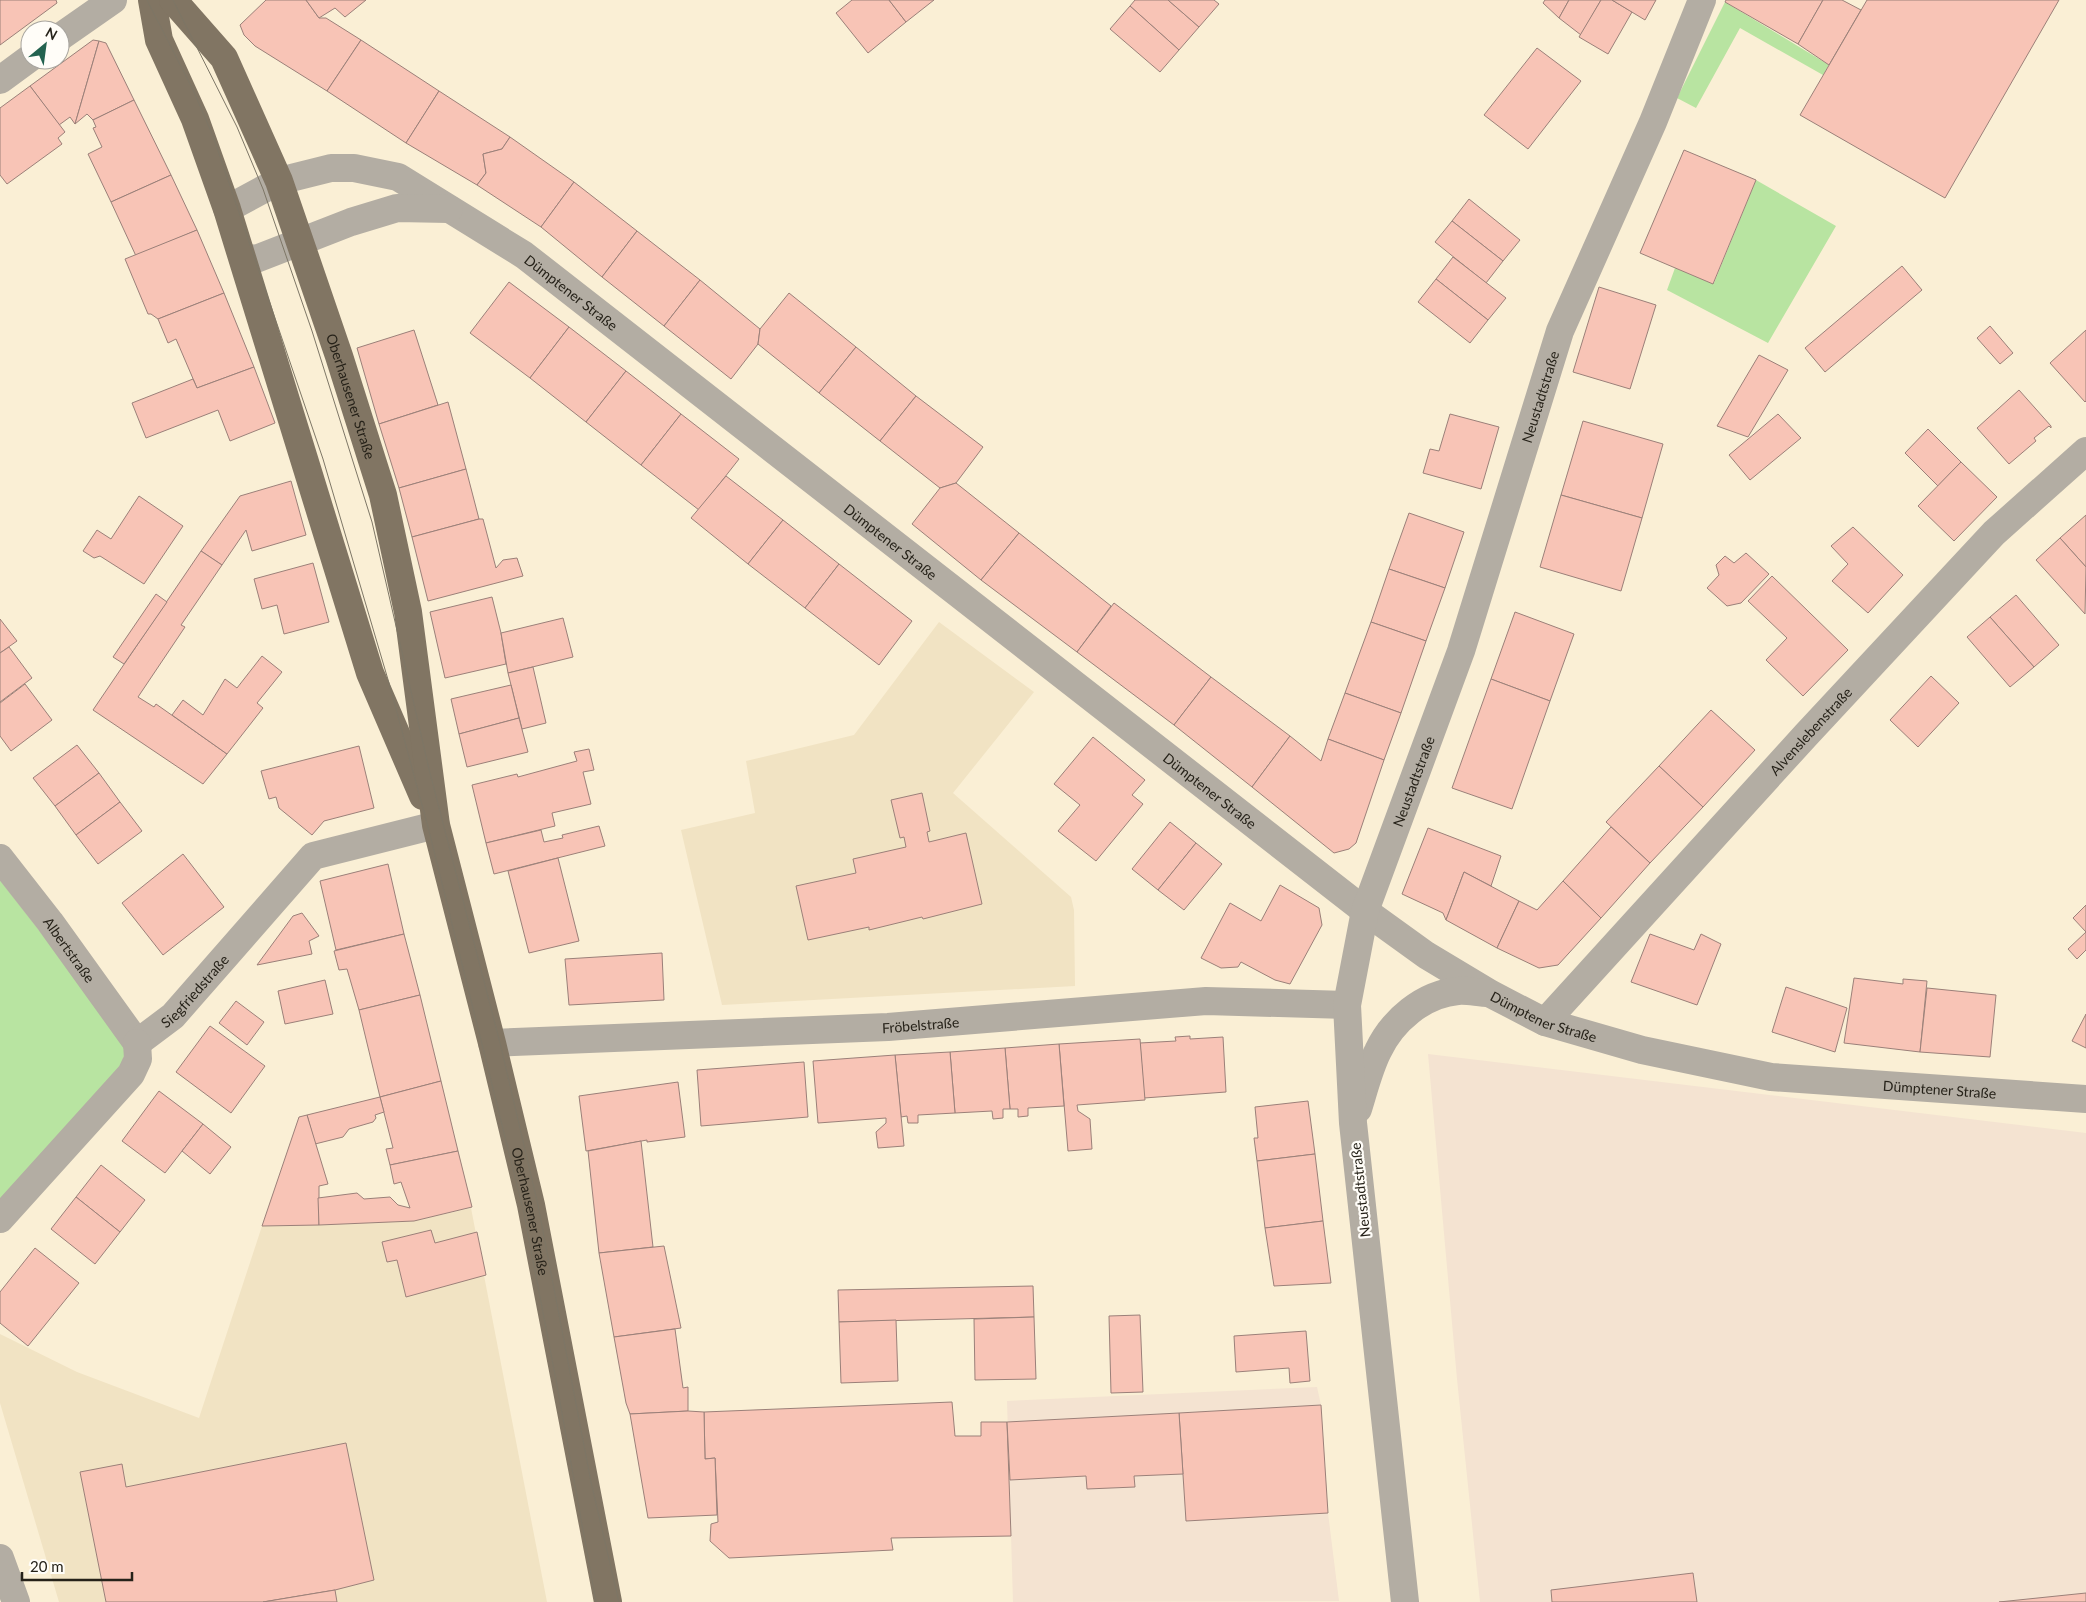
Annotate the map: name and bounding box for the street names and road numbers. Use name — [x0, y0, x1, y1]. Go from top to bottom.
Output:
street label: Dümptener Straße — [522, 250, 621, 334]
street label: Oberhausener Straße — [323, 331, 380, 461]
street label: Neustadtstraße — [1517, 349, 1562, 445]
street label: Dümptener Straße — [841, 500, 941, 583]
street label: Alvenslebenstraße — [1766, 683, 1855, 778]
street label: Neustadtstraße — [1388, 734, 1437, 829]
street label: Dümptener Straße — [1160, 749, 1260, 832]
street label: Albertstraße — [40, 913, 99, 986]
street label: Siegfriedstraße — [157, 951, 232, 1031]
street label: Dümptener Straße — [1488, 987, 1599, 1045]
street label: Fröbelstraße — [882, 1013, 960, 1036]
street label: Dümptener Straße — [1882, 1076, 1997, 1101]
street label: Neustadtstraße — [1347, 1142, 1373, 1238]
street label: Oberhausener Straße — [509, 1145, 553, 1277]

